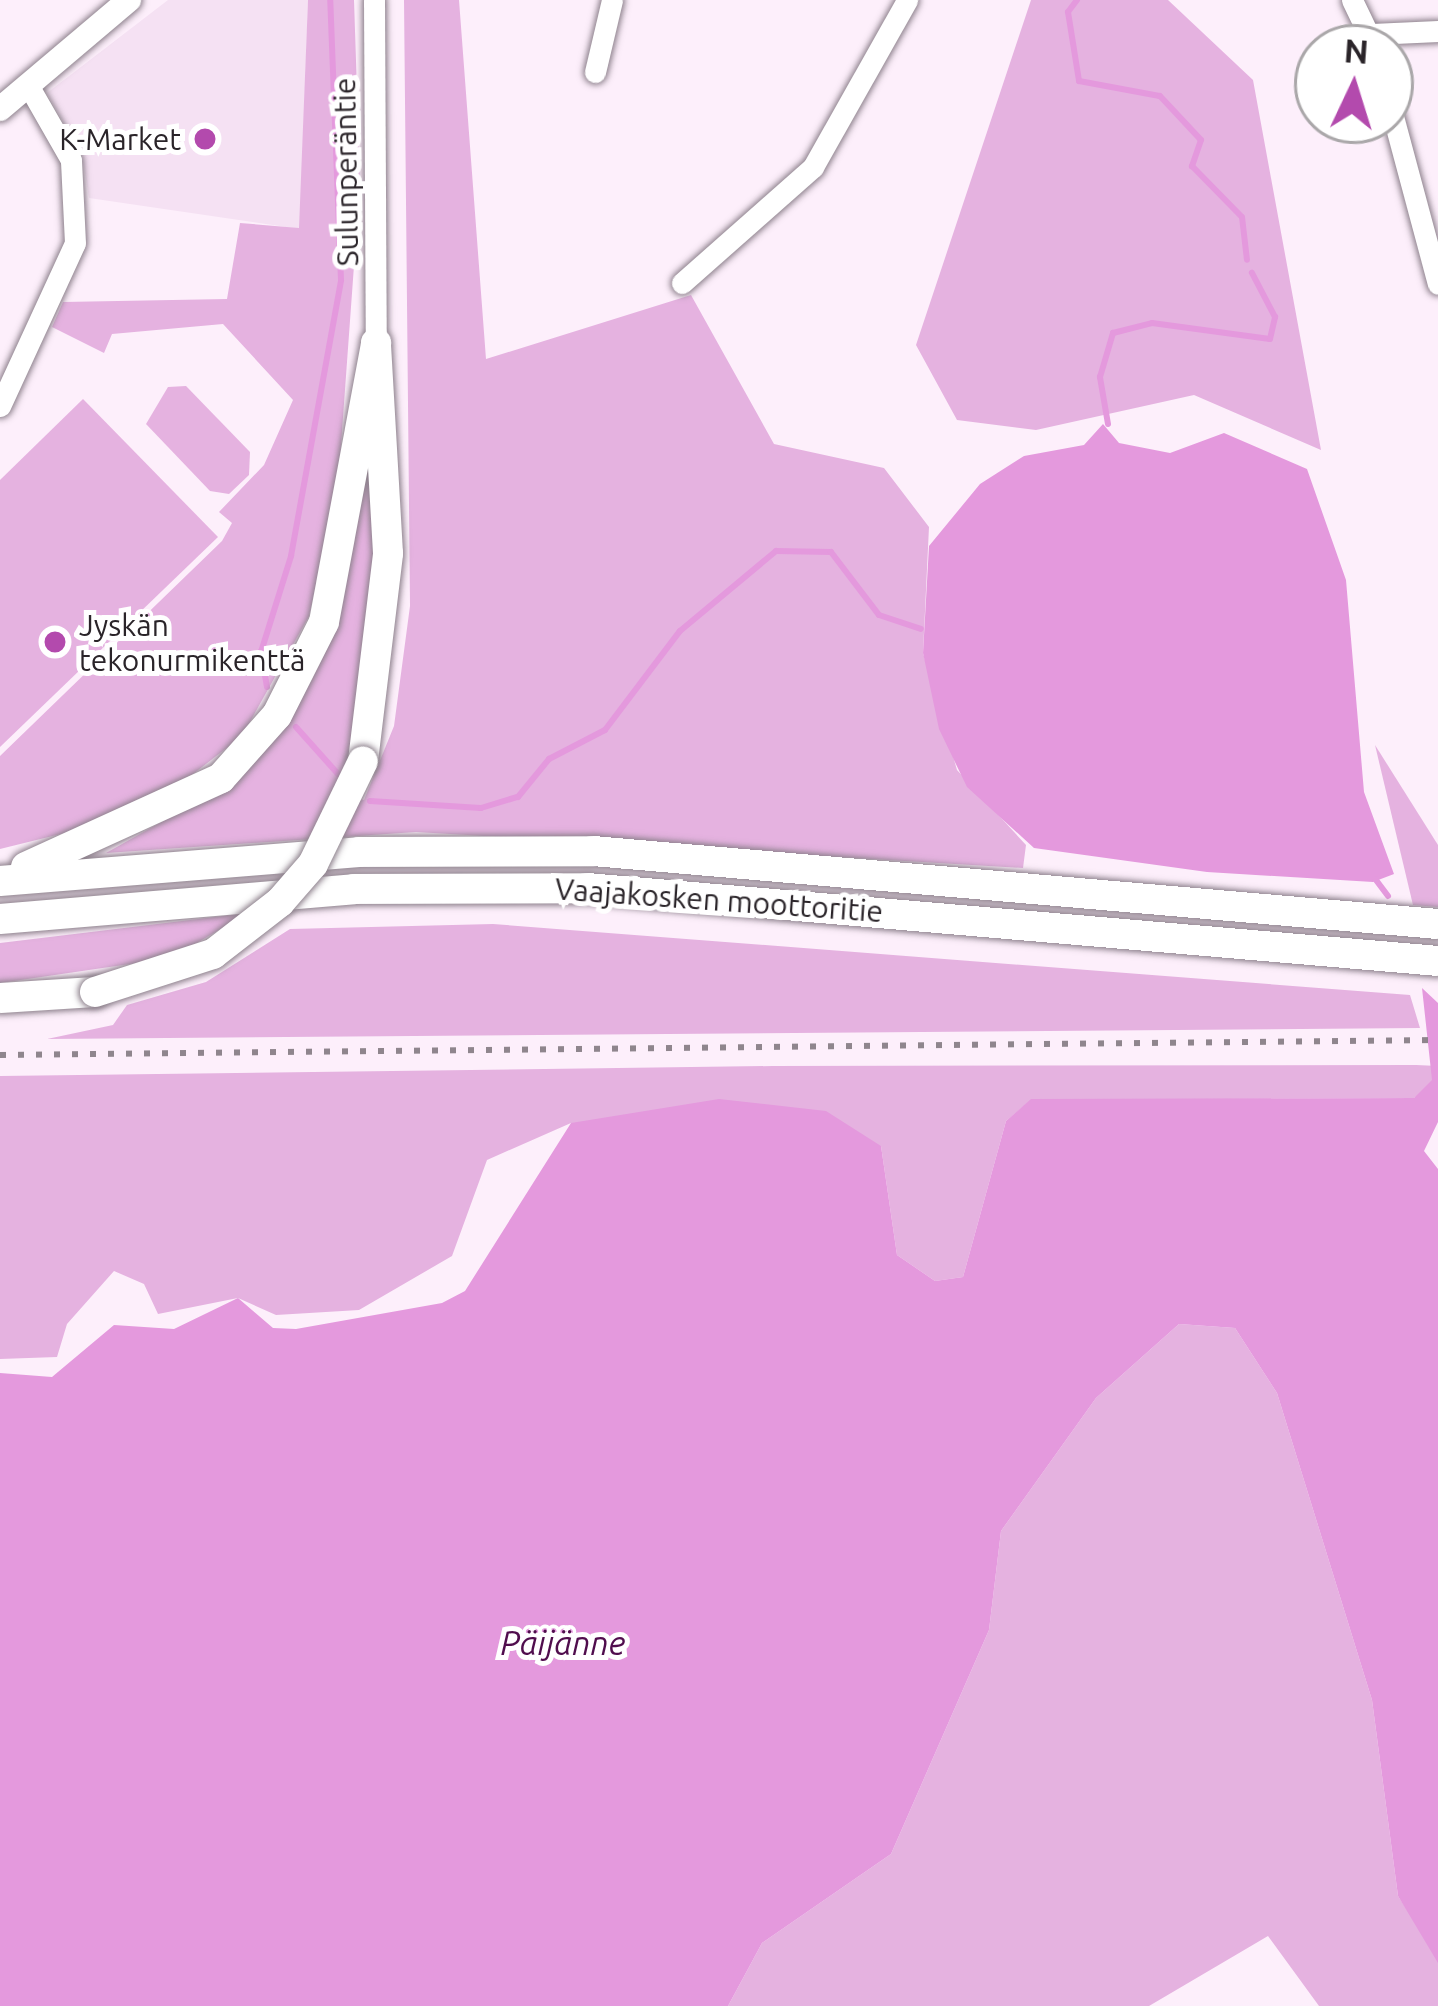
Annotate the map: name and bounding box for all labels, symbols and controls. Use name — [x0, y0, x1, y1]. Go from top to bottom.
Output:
north arrow — [1294, 24, 1414, 144]
text: N — [1343, 31, 1370, 70]
street label: Sulunperäntie — [326, 77, 366, 267]
place label: K-Market — [59, 121, 181, 157]
marker: K-Market — [192, 126, 218, 152]
place label: Jyskän tekonurmikenttä — [79, 607, 305, 678]
marker: Jyskän tekonurmikenttä — [42, 629, 68, 655]
street label: Vaajakosken moottoritie — [554, 871, 884, 929]
water label: Päijänne — [501, 1623, 625, 1663]

